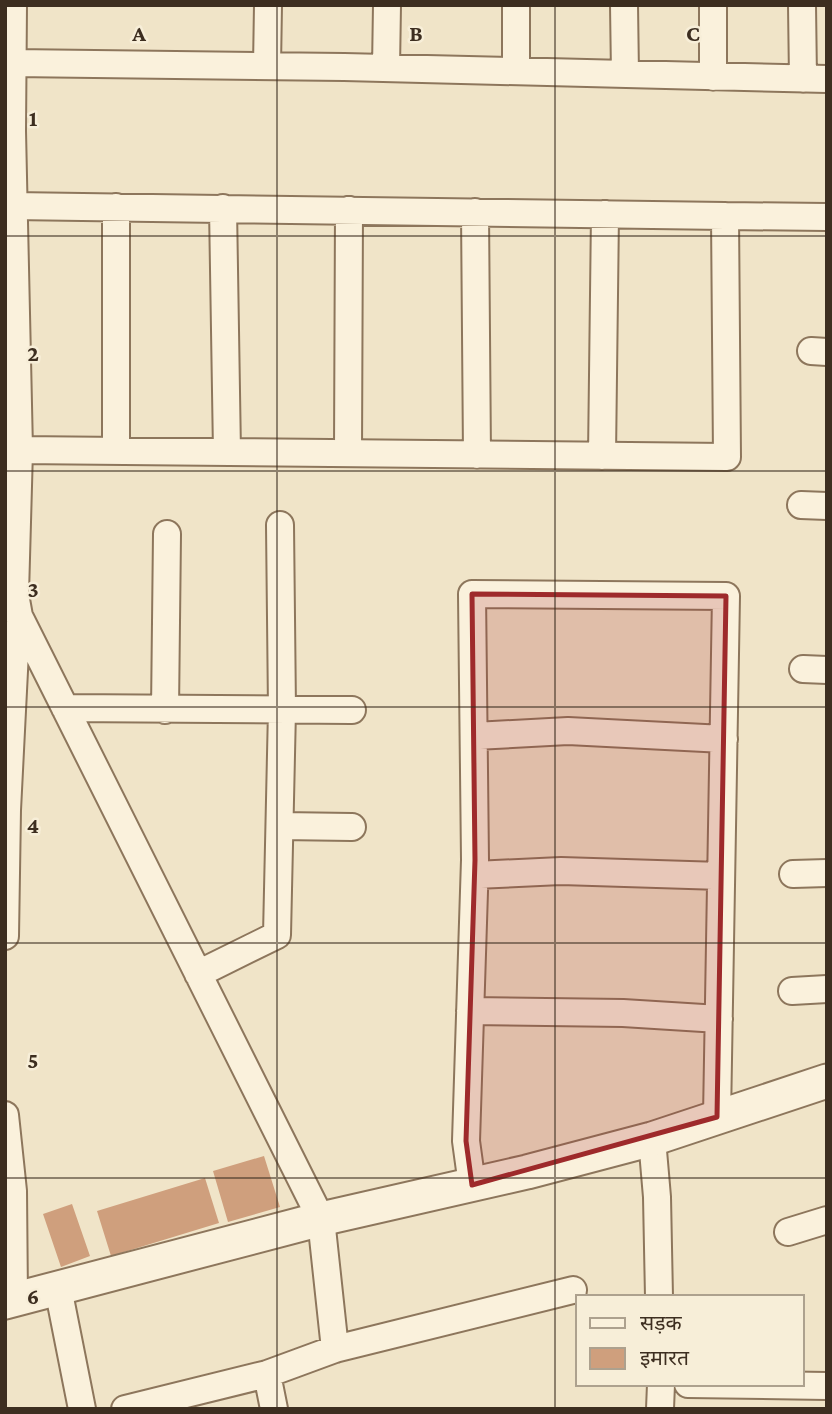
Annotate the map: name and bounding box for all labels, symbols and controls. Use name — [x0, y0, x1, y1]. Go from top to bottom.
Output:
text: A — [131, 20, 146, 46]
text: B — [409, 20, 423, 46]
text: C — [686, 20, 700, 46]
text: 1 — [29, 105, 38, 131]
text: 2 — [27, 340, 39, 366]
text: 3 — [27, 576, 39, 602]
text: 4 — [27, 812, 39, 838]
text: 5 — [27, 1047, 39, 1073]
text: 6 — [27, 1283, 39, 1309]
legend — [576, 1295, 804, 1386]
text: सड़क — [640, 1311, 682, 1335]
text: इमारत — [640, 1346, 690, 1370]

